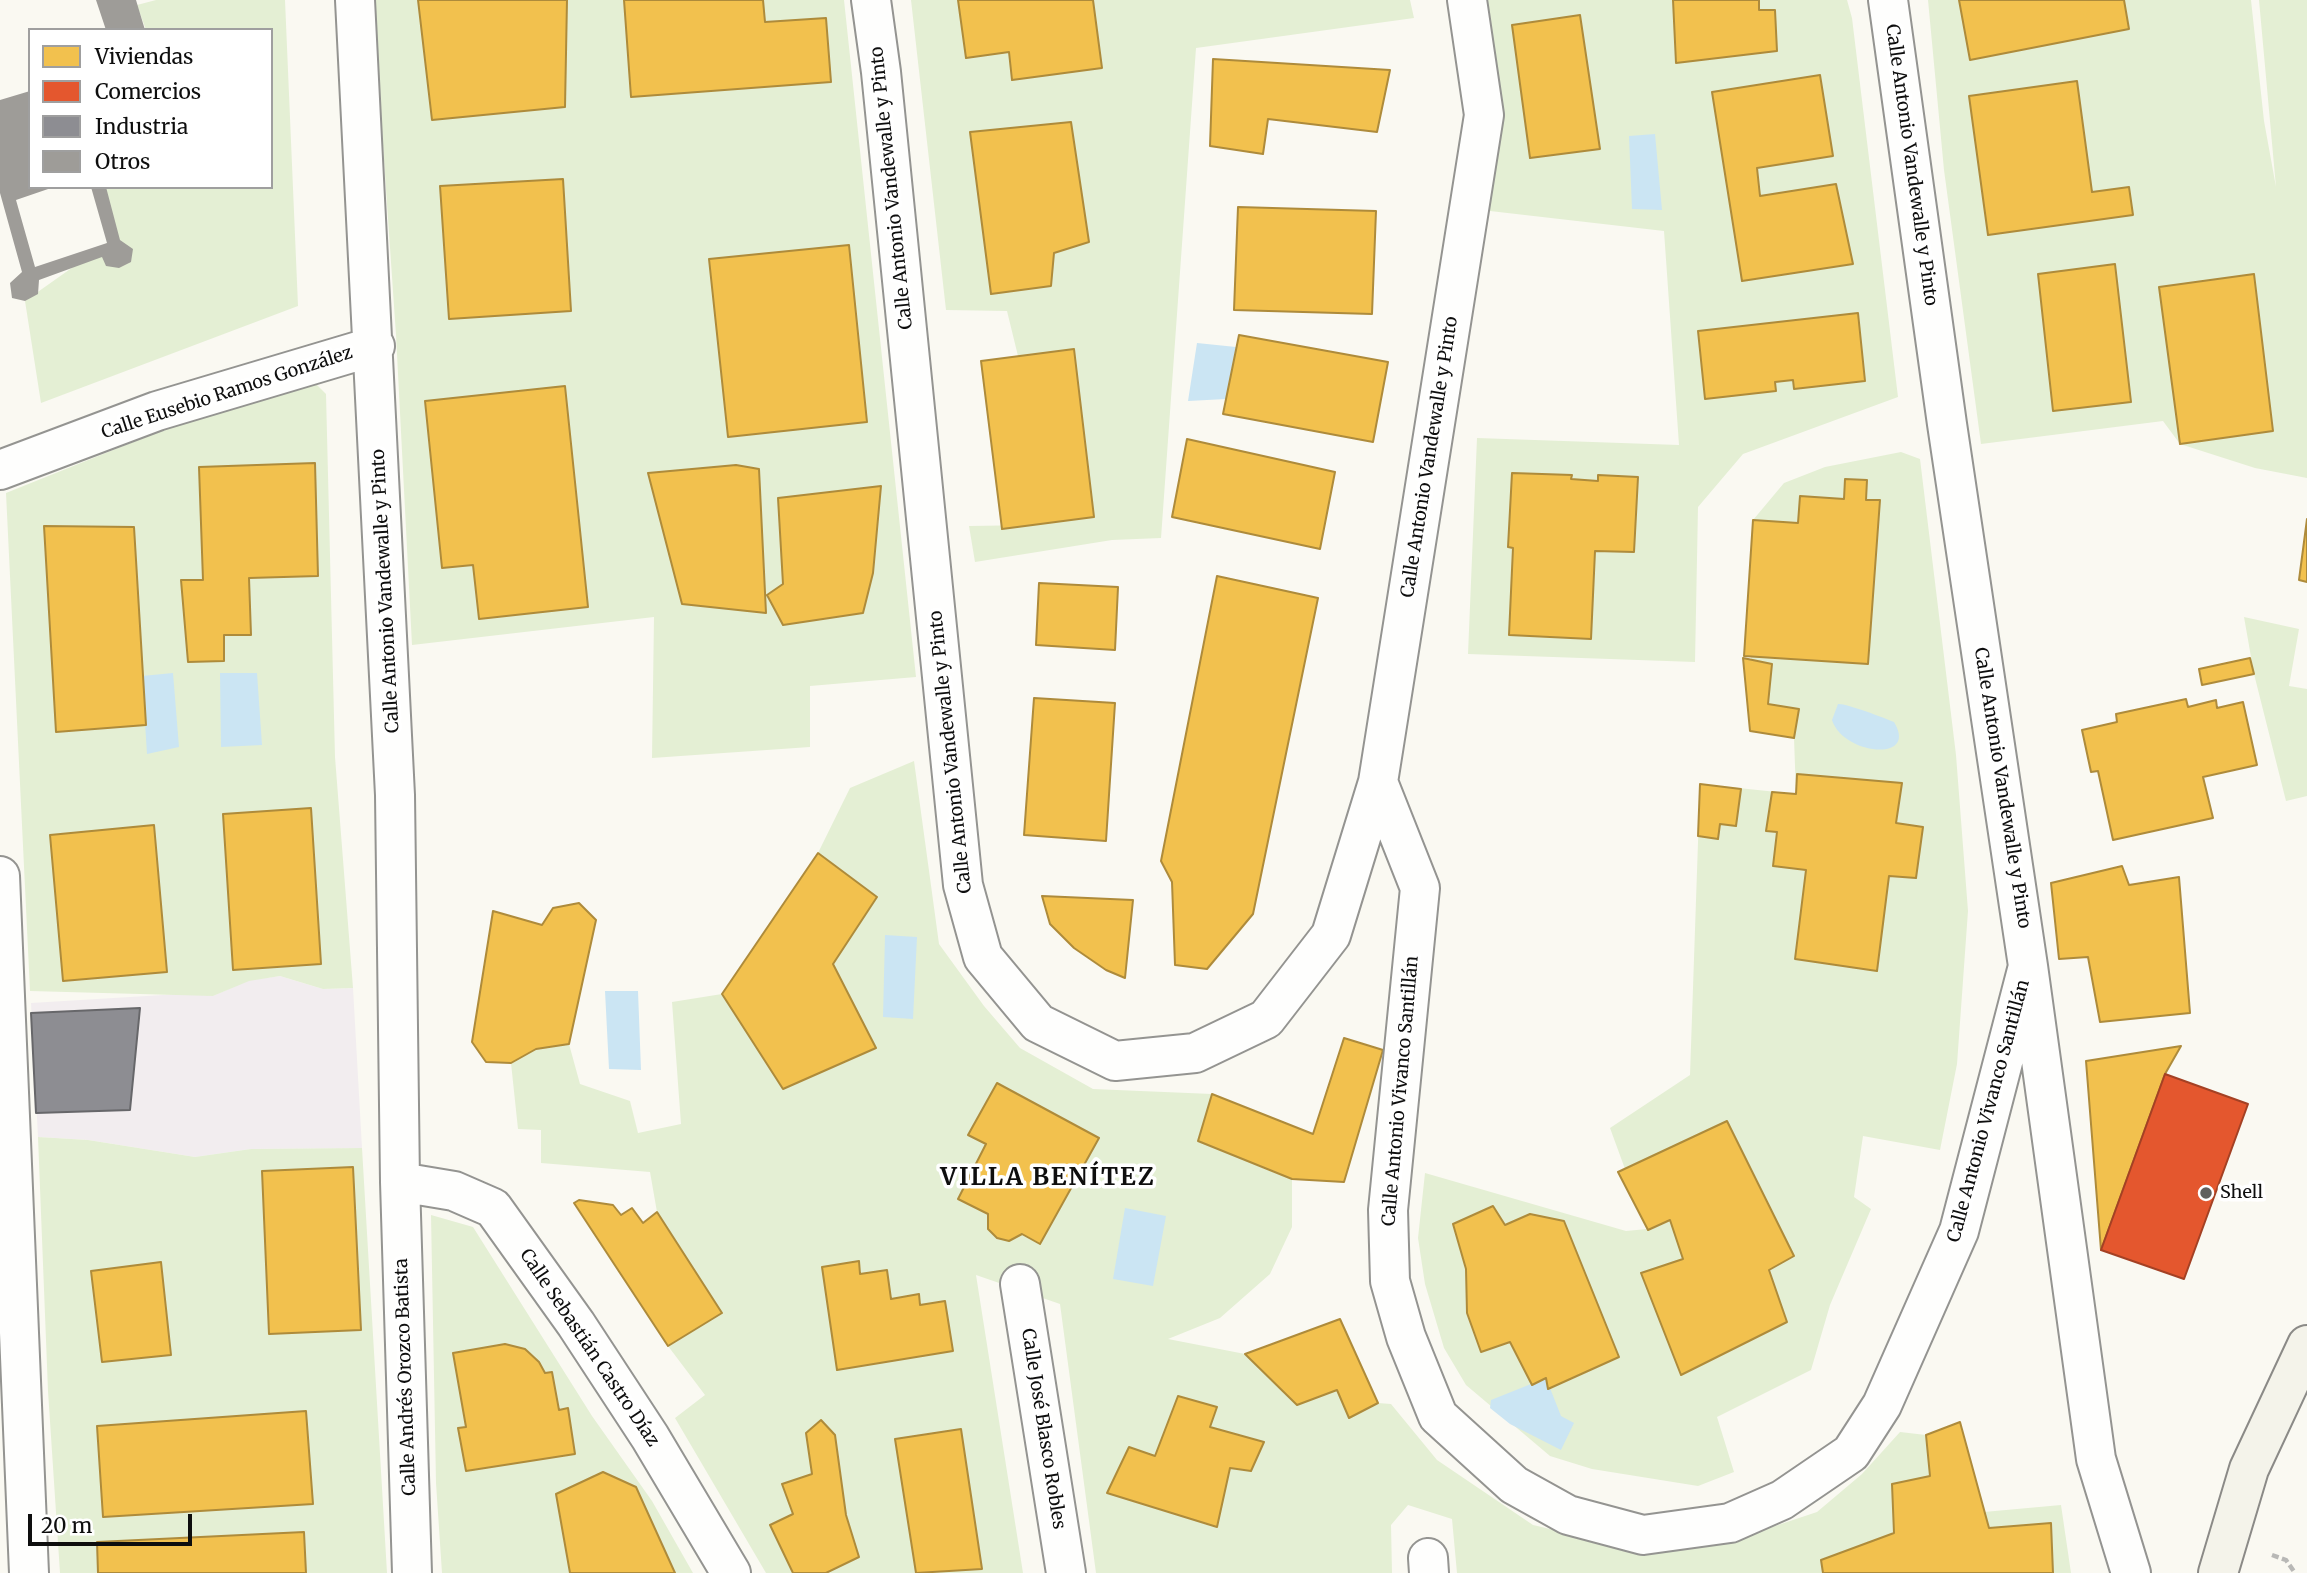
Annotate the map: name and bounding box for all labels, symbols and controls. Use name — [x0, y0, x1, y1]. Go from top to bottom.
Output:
street label: Calle Antonio Vandewalle y Pinto — [1881, 23, 1941, 307]
legend — [28, 28, 273, 189]
text: Viviendas — [95, 43, 193, 70]
street label: Calle Antonio Vandewalle y Pinto — [866, 46, 918, 330]
text: Comercios — [95, 78, 201, 105]
text: Industria — [95, 113, 188, 140]
text: Otros — [95, 148, 150, 175]
street label: Calle Antonio Vandewalle y Pinto — [1397, 315, 1463, 599]
street label: Calle Eusebio Ramos González — [99, 342, 355, 444]
street label: Calle Antonio Vandewalle y Pinto — [368, 449, 404, 733]
street label: Calle Antonio Vandewalle y Pinto — [925, 610, 977, 894]
street label: Calle Antonio Vandewalle y Pinto — [1969, 646, 2035, 930]
street label: Calle Antonio Vivanco Santillán — [1378, 955, 1424, 1227]
street label: Calle Antonio Vivanco Santillán — [1943, 977, 2035, 1245]
district label: VILLA BENÍTEZ — [942, 1164, 1154, 1192]
place label: Shell — [2220, 1182, 2263, 1204]
marker: Shell — [2198, 1185, 2214, 1201]
street label: Calle Sebastián Castro Díaz — [515, 1245, 663, 1451]
street label: Calle Andrés Orozco Batista — [391, 1258, 421, 1496]
street label: Calle José Blasco Robles — [1016, 1327, 1070, 1531]
scale bar — [32, 1500, 196, 1544]
text: 20 m — [41, 1512, 92, 1539]

